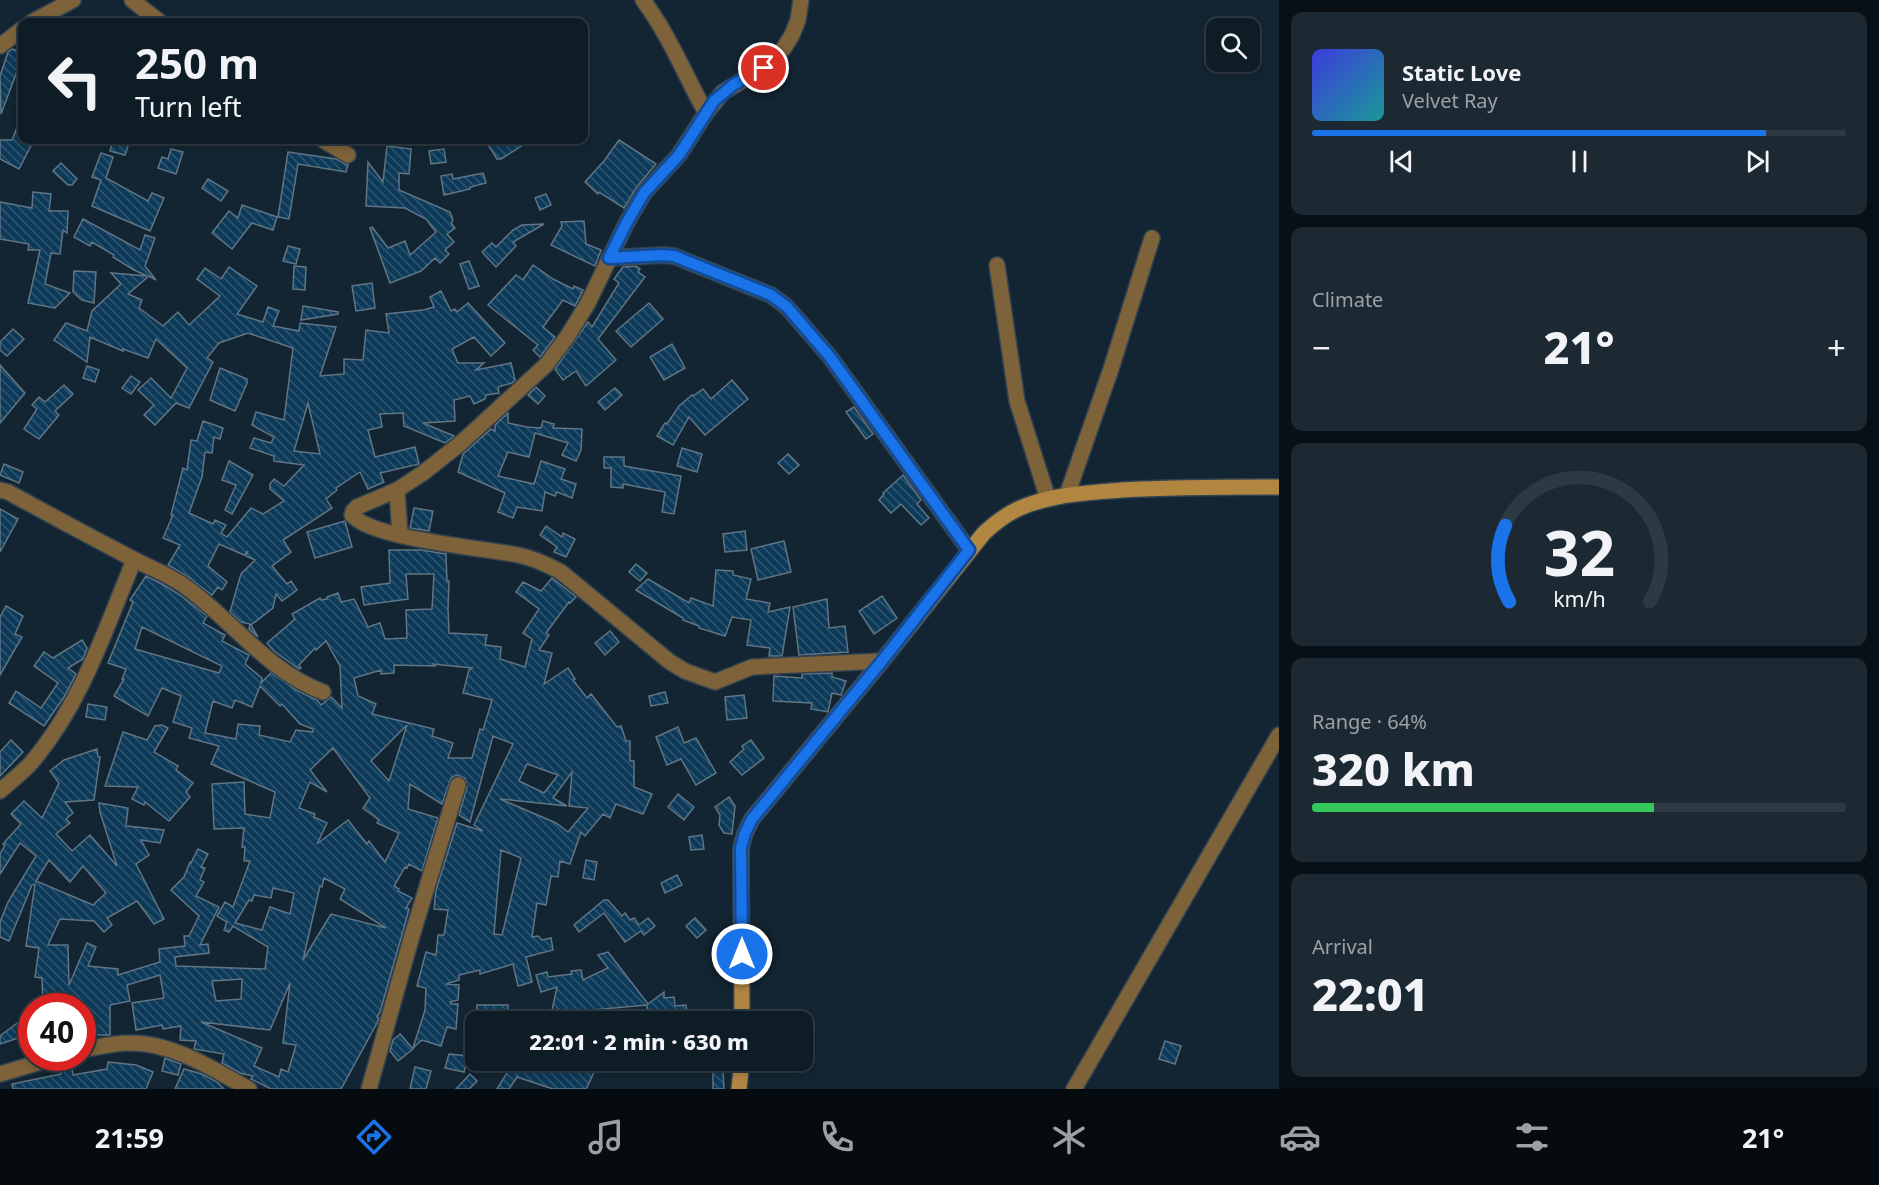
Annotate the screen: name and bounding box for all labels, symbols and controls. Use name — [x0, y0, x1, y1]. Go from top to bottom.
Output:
map controls — [1206, 18, 1260, 72]
button: search — [1206, 18, 1260, 72]
text: 250 m — [135, 34, 259, 91]
icon: left — [36, 42, 114, 120]
pin — [738, 42, 789, 93]
icon: arrive — [747, 51, 780, 84]
text: Static Love — [1402, 57, 1521, 87]
text: Velvet Ray — [1402, 87, 1498, 114]
text: Turn left — [135, 88, 241, 125]
icon: previous — [1385, 145, 1418, 178]
icon: pause — [1563, 145, 1596, 178]
icon: next — [1741, 145, 1774, 178]
text: Climate — [1312, 286, 1383, 313]
text: 21° — [1543, 316, 1615, 377]
text: − — [1312, 325, 1331, 370]
text: + — [1827, 325, 1846, 370]
text: 32 — [1543, 509, 1615, 594]
text: km/h — [1553, 584, 1605, 613]
text: Range · 64% — [1312, 708, 1427, 735]
text: 320 km — [1312, 738, 1475, 799]
position arrow — [710, 922, 774, 986]
text: Arrival — [1312, 933, 1373, 960]
text: 22:01 — [1312, 963, 1429, 1024]
speed limit sign: 40 — [18, 993, 96, 1071]
text: 22:01 · 2 min · 630 m — [529, 1026, 749, 1056]
icon: directions — [353, 1116, 395, 1158]
icon: music — [585, 1116, 627, 1158]
icon: phone — [816, 1116, 858, 1158]
icon: climate — [1048, 1116, 1090, 1158]
icon: car — [1279, 1116, 1321, 1158]
icon: filters — [1511, 1116, 1553, 1158]
text: 21:59 — [95, 1119, 164, 1156]
text: 21° — [1742, 1119, 1784, 1156]

